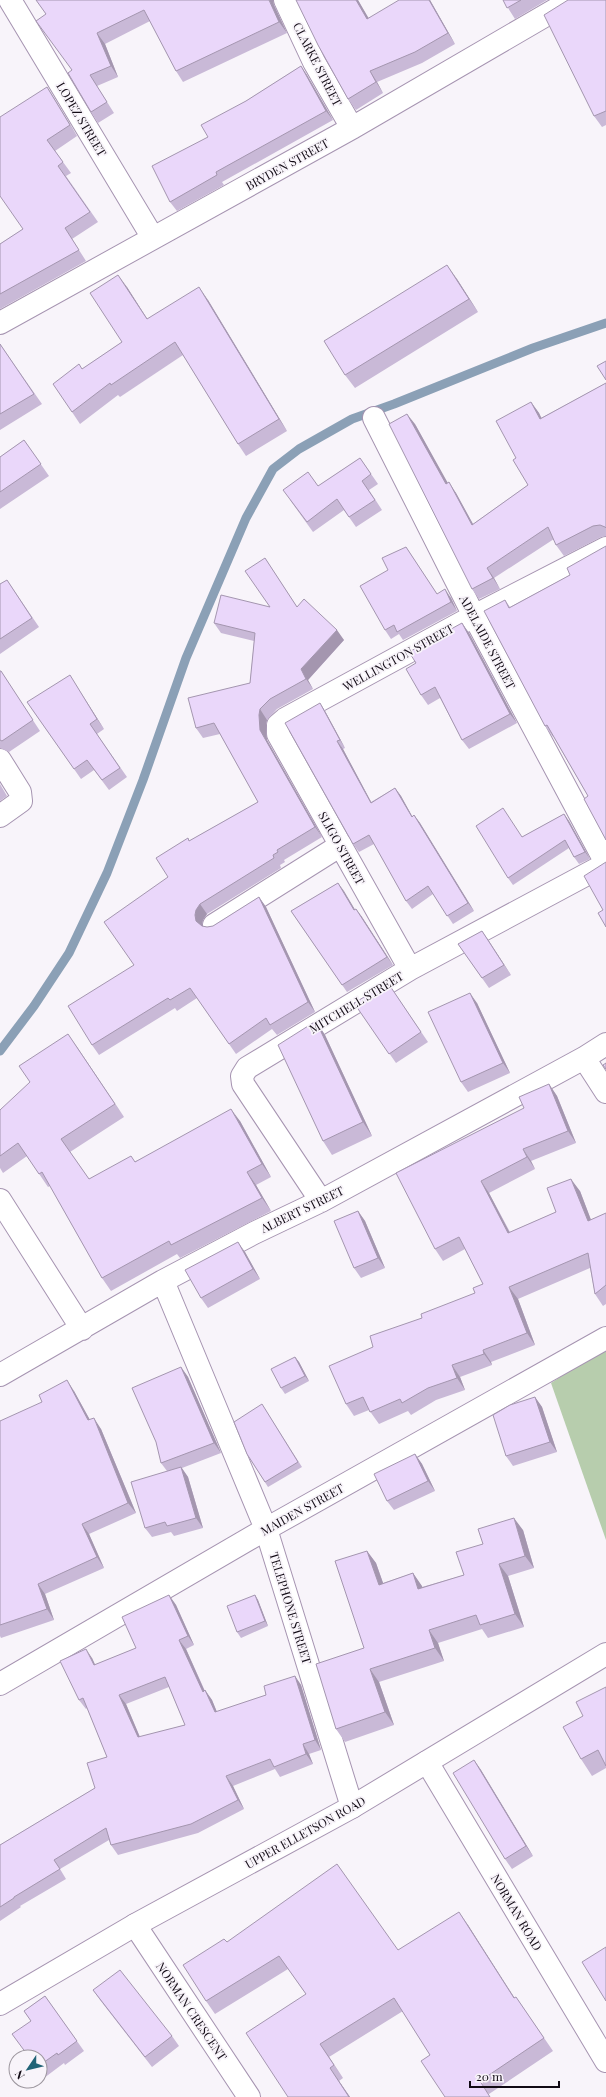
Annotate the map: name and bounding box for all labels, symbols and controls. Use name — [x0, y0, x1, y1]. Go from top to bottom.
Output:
street label: CLARKE STREET — [290, 19, 346, 109]
street label: LOPEZ STREET — [53, 79, 111, 160]
street label: BRYDEN STREET — [243, 134, 332, 193]
street label: ADELAIDE STREET — [456, 591, 520, 692]
street label: WELLINGTON STREET — [339, 620, 457, 695]
street label: SLIGO STREET — [315, 808, 369, 888]
street label: MITCHELL STREET — [306, 967, 407, 1037]
street label: ALBERT STREET — [257, 1182, 347, 1237]
street label: MAIDEN STREET — [257, 1479, 347, 1539]
street label: TELEPHONE STREET — [266, 1550, 316, 1667]
street label: UPPER ELLETSON ROAD — [242, 1792, 368, 1872]
street label: NORMAN ROAD — [488, 1871, 546, 1954]
street label: NORMAN CRESCENT — [153, 1959, 231, 2064]
north arrow — [8, 2049, 48, 2089]
scale bar — [470, 2063, 559, 2089]
text: N — [11, 2067, 28, 2083]
text: 20 m — [476, 2068, 503, 2084]

